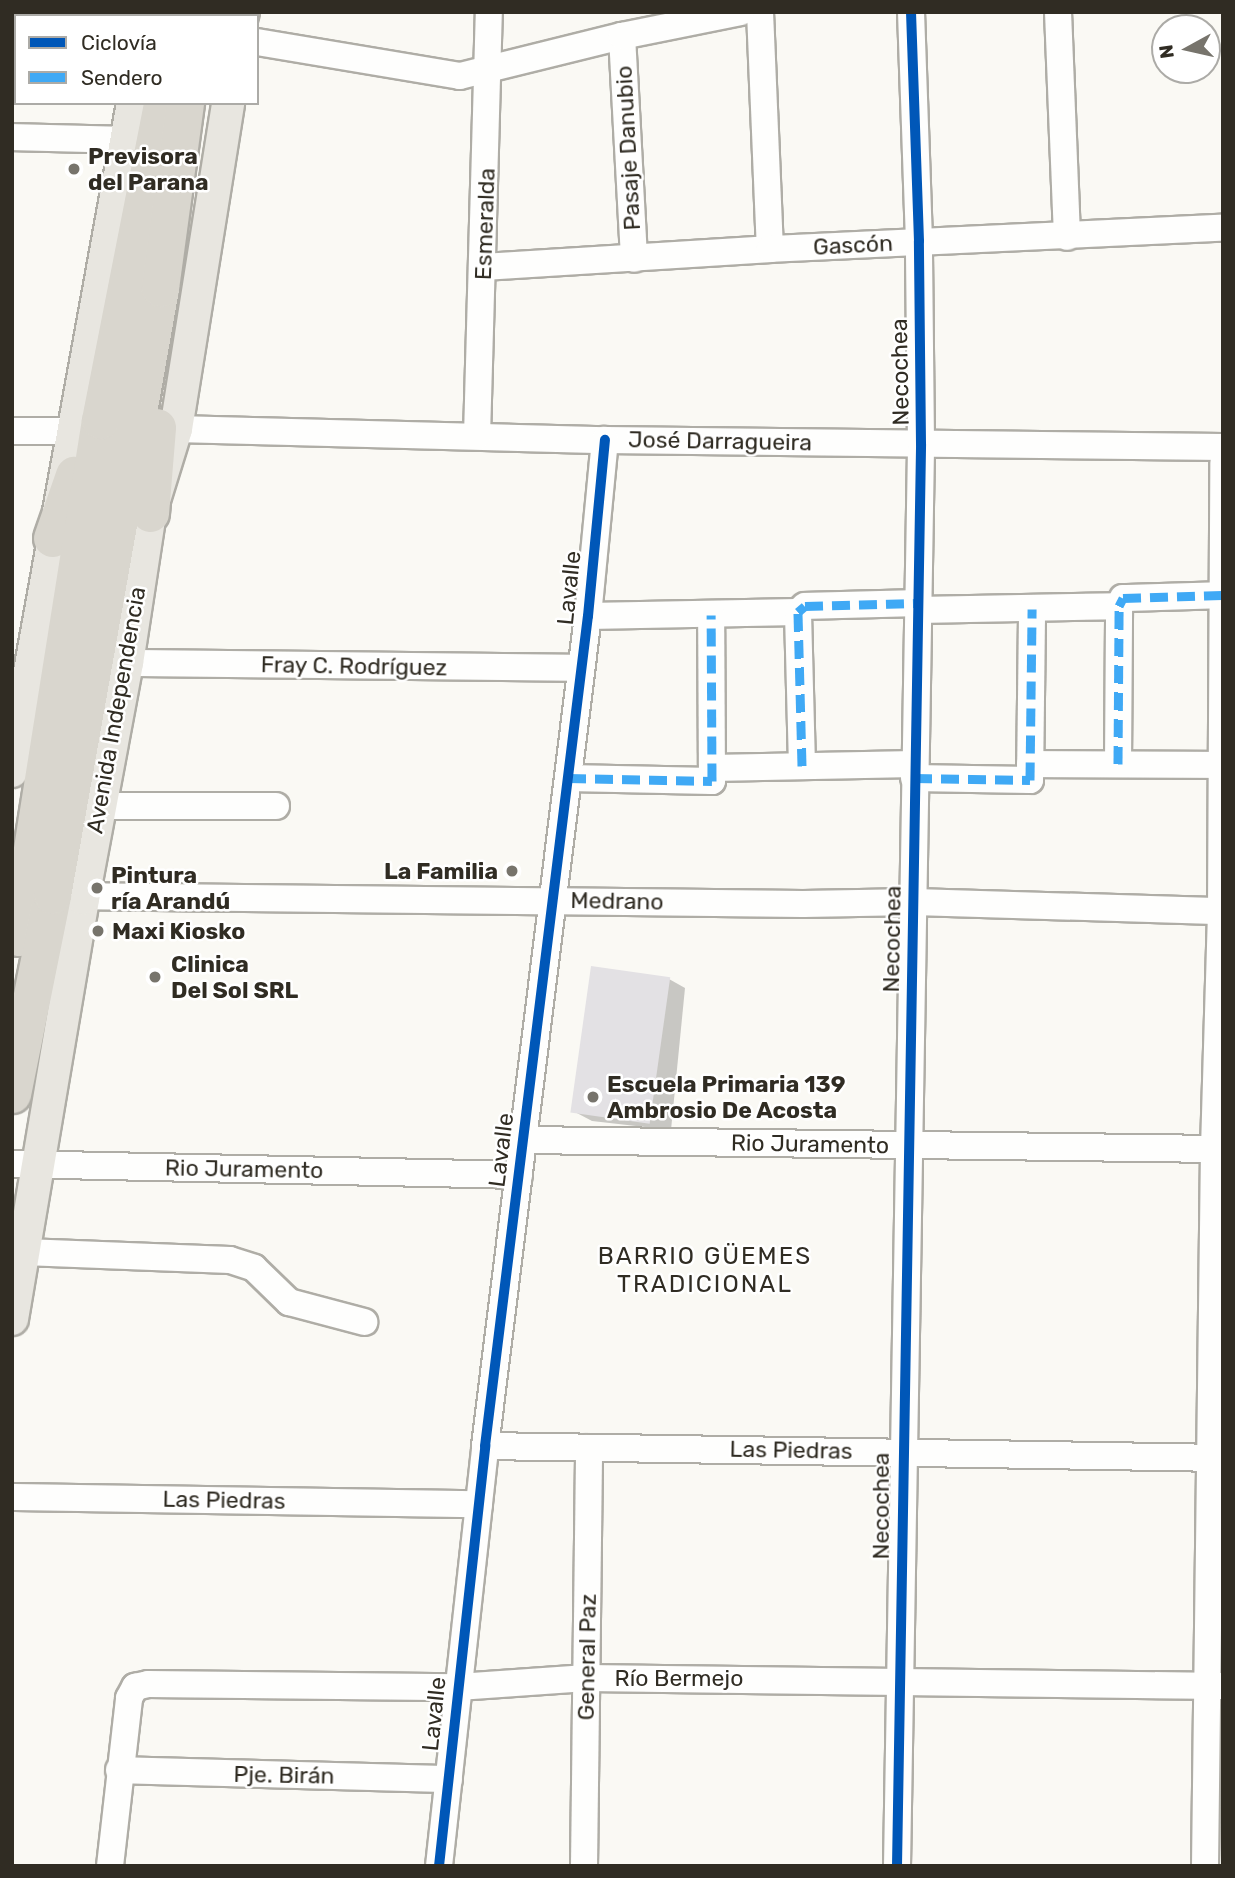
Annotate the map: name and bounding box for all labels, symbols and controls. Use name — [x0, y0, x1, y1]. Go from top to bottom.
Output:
legend — [14, 14, 259, 105]
north arrow — [1151, 14, 1221, 84]
text: Ciclovía — [81, 30, 157, 55]
text: N — [1154, 43, 1179, 60]
text: Sendero — [81, 65, 163, 90]
street label: Pasaje Danubio — [610, 65, 646, 231]
place label: Previsora del Parana — [88, 142, 209, 196]
marker: Previsora del Parana — [66, 161, 82, 177]
street label: Esmeralda — [469, 167, 501, 281]
street label: Gascón — [812, 229, 894, 261]
street label: Necochea — [885, 318, 915, 426]
street label: José Darragueira — [628, 426, 812, 456]
street label: Lavalle — [551, 550, 587, 626]
street label: Avenida Independencia — [81, 584, 151, 836]
street label: Fray C. Rodríguez — [260, 651, 448, 681]
place label: La Familia — [384, 857, 498, 885]
place label: Pintura ría Arandú — [111, 861, 231, 915]
marker: La Familia — [504, 863, 520, 879]
marker: Pintura ría Arandú — [89, 880, 105, 896]
street label: Necochea — [877, 885, 907, 993]
street label: Medrano — [570, 886, 664, 916]
place label: Maxi Kiosko — [112, 917, 245, 945]
marker: Maxi Kiosko — [90, 923, 106, 939]
place label: Clinica Del Sol SRL — [171, 950, 298, 1004]
marker: Clinica Del Sol SRL — [145, 967, 165, 987]
place label: Escuela Primaria 139 Ambrosio De Acosta — [607, 1070, 845, 1124]
marker: Escuela Primaria 139 Ambrosio De Acosta — [585, 1089, 601, 1105]
street label: Lavalle — [483, 1111, 519, 1189]
street label: Rio Juramento — [731, 1129, 889, 1159]
street label: Rio Juramento — [165, 1154, 323, 1184]
district label: BARRIO GÜEMES TRADICIONAL — [599, 1243, 811, 1299]
street label: Las Piedras — [729, 1435, 853, 1465]
street label: Necochea — [867, 1452, 895, 1560]
street label: Las Piedras — [162, 1485, 286, 1515]
street label: General Paz — [572, 1593, 602, 1721]
street label: Río Bermejo — [615, 1664, 743, 1692]
street label: Lavalle — [416, 1676, 452, 1752]
street label: Pje. Birán — [233, 1760, 335, 1790]

